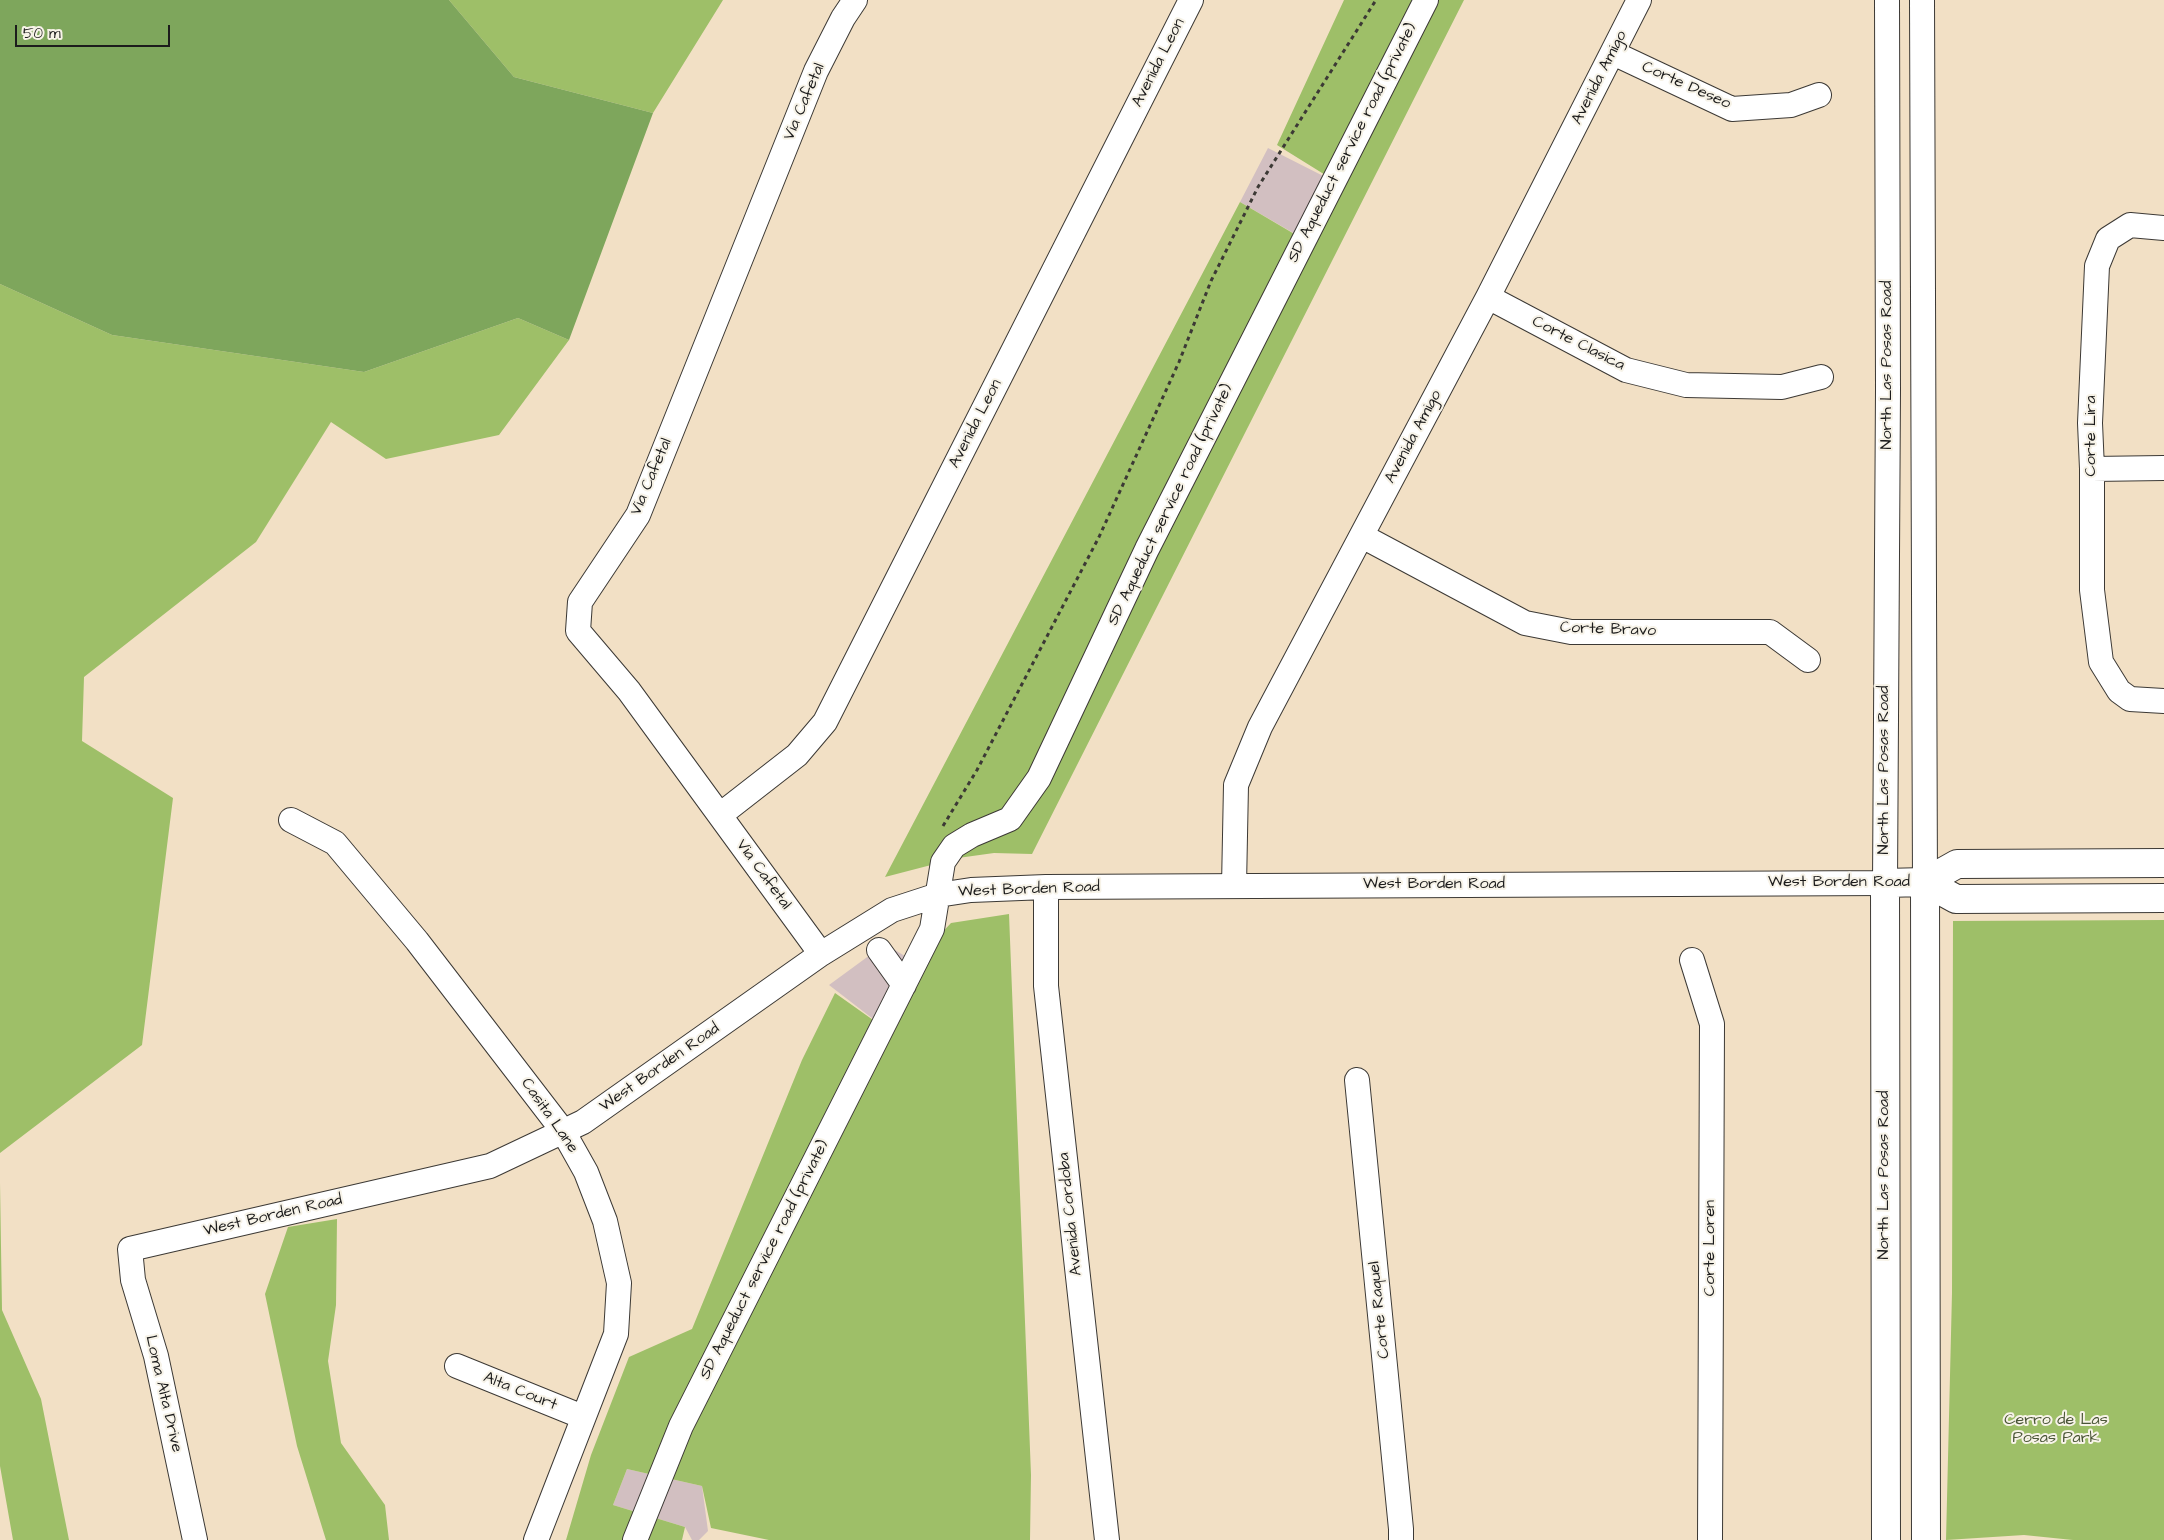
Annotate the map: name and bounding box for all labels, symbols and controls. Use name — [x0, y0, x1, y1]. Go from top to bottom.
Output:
scale bar — [18, 15, 172, 47]
street label: Avenida Leon — [1128, 15, 1190, 111]
street label: SD Aqueduct service road (private) — [1284, 20, 1422, 266]
text: 50 m — [23, 23, 61, 44]
street label: Avenida Amigo — [1568, 28, 1632, 128]
street label: Corte Deseo — [1639, 58, 1733, 114]
street label: Via Cafetal — [780, 61, 830, 143]
street label: North Las Posas Road — [1878, 281, 1898, 449]
street label: Corte Clasica — [1528, 312, 1628, 376]
street label: Avenida Leon — [945, 376, 1007, 472]
street label: SD Aqueduct service road (private) — [1104, 381, 1238, 629]
street label: Avenida Amigo — [1381, 387, 1447, 487]
street label: Corte Lira — [2082, 395, 2102, 477]
street label: Via Cafetal — [627, 436, 677, 518]
street label: Corte Bravo — [1560, 619, 1656, 641]
street label: North Las Posas Road — [1875, 686, 1895, 854]
street label: Via Cafetal — [731, 836, 795, 914]
street label: West Borden Road — [1768, 873, 1910, 893]
street label: West Borden Road — [1363, 875, 1505, 895]
street label: West Borden Road — [958, 878, 1100, 902]
street label: West Borden Road — [596, 1019, 724, 1117]
street label: Casita Lane — [516, 1075, 582, 1157]
street label: North Las Posas Road — [1875, 1091, 1895, 1259]
street label: SD Aqueduct service road (private) — [696, 1137, 834, 1383]
street label: Avenida Cordoba — [1055, 1151, 1087, 1277]
street label: West Borden Road — [202, 1191, 344, 1241]
street label: Corte Loren — [1701, 1200, 1721, 1296]
street label: Corte Raquel — [1365, 1260, 1395, 1360]
street label: Loma Alta Drive — [140, 1334, 186, 1454]
street label: Alta Court — [480, 1369, 560, 1415]
park label: Cerro de Las Posas Park — [2004, 1411, 2108, 1449]

